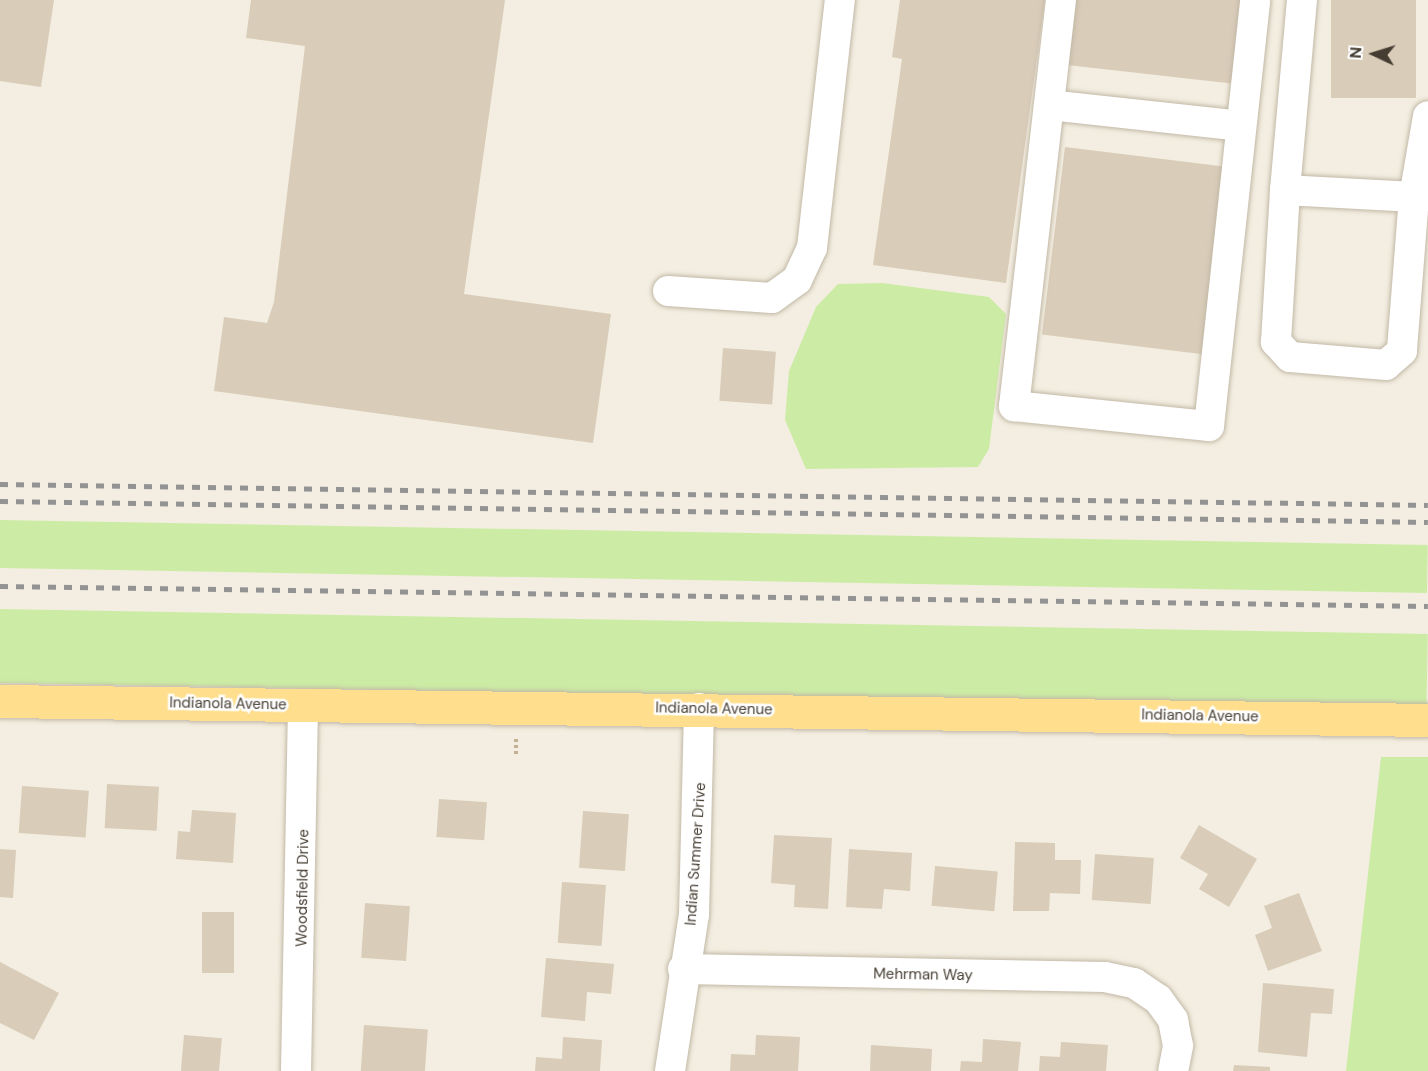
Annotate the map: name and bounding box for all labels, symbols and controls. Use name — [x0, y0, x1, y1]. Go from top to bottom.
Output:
north arrow — [1344, 24, 1404, 84]
text: N — [1345, 46, 1366, 59]
street label: Indianola Avenue — [169, 694, 287, 714]
street label: Indianola Avenue — [655, 699, 773, 719]
street label: Indianola Avenue — [1141, 706, 1259, 726]
street label: Indian Summer Drive — [682, 782, 710, 926]
street label: Woodsfield Drive — [293, 829, 313, 947]
street label: Mehrman Way — [873, 965, 973, 985]

